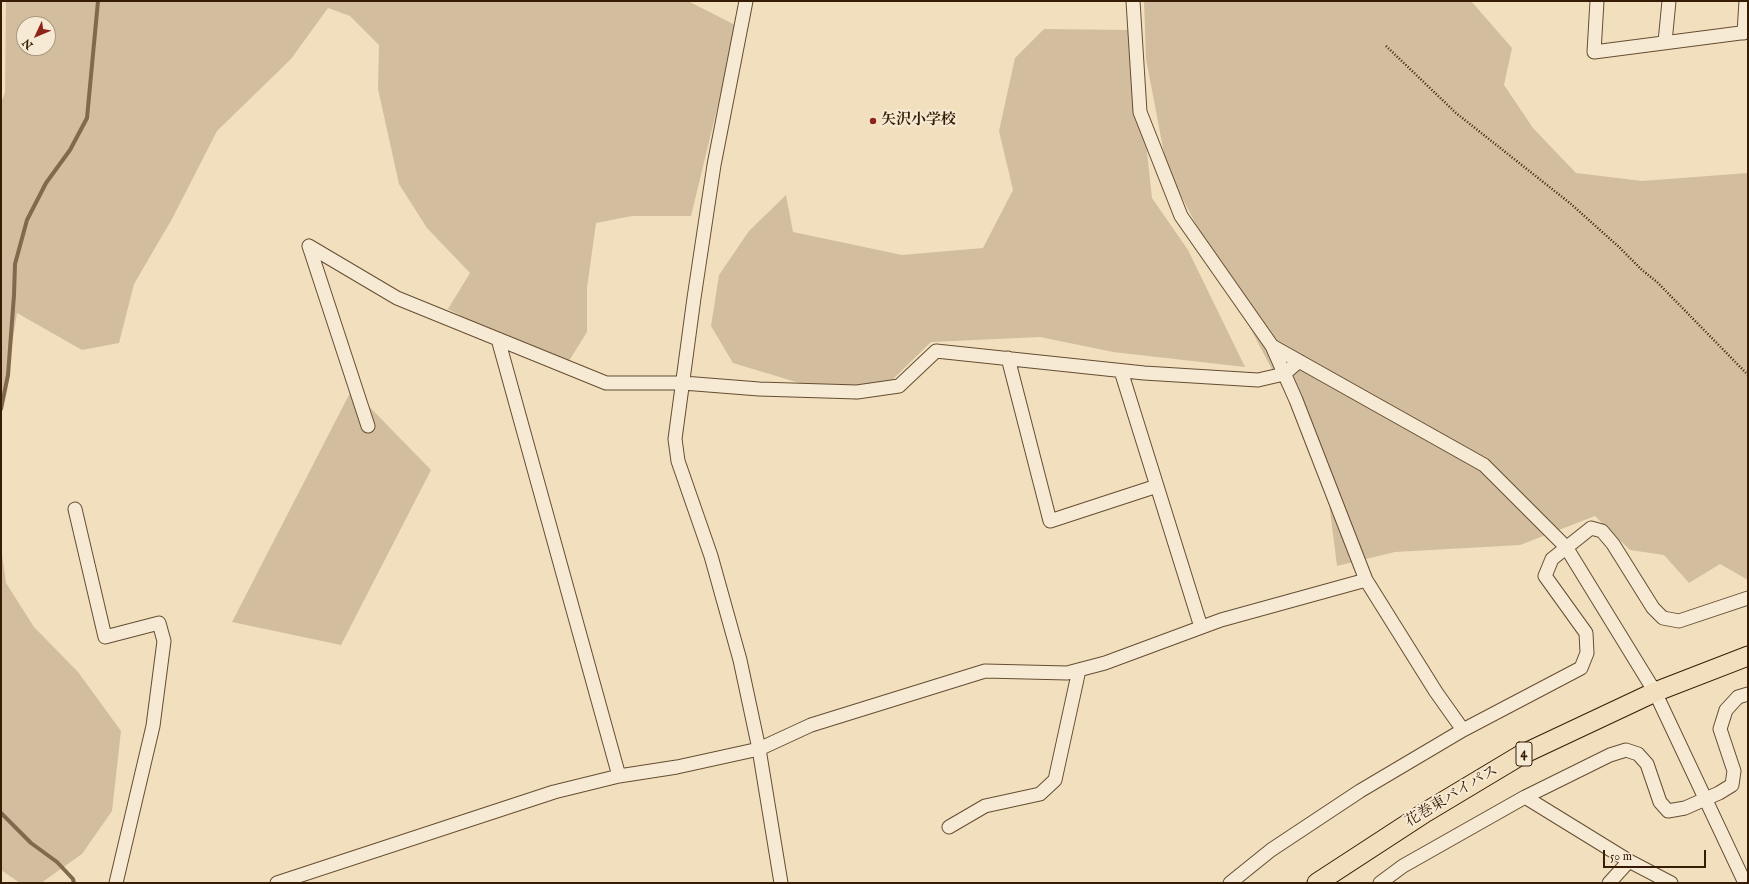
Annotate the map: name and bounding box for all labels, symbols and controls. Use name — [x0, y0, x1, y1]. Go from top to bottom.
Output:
north arrow — [16, 16, 56, 56]
text: N — [20, 35, 36, 52]
place label: 矢沢小学校 — [881, 112, 956, 130]
marker: 矢沢小学校 — [868, 116, 878, 126]
road number: 4 — [1516, 742, 1532, 766]
street label: 花巻東バイパス — [1402, 762, 1502, 832]
scale bar — [1605, 842, 1708, 868]
text: 50 m — [1610, 849, 1632, 864]

